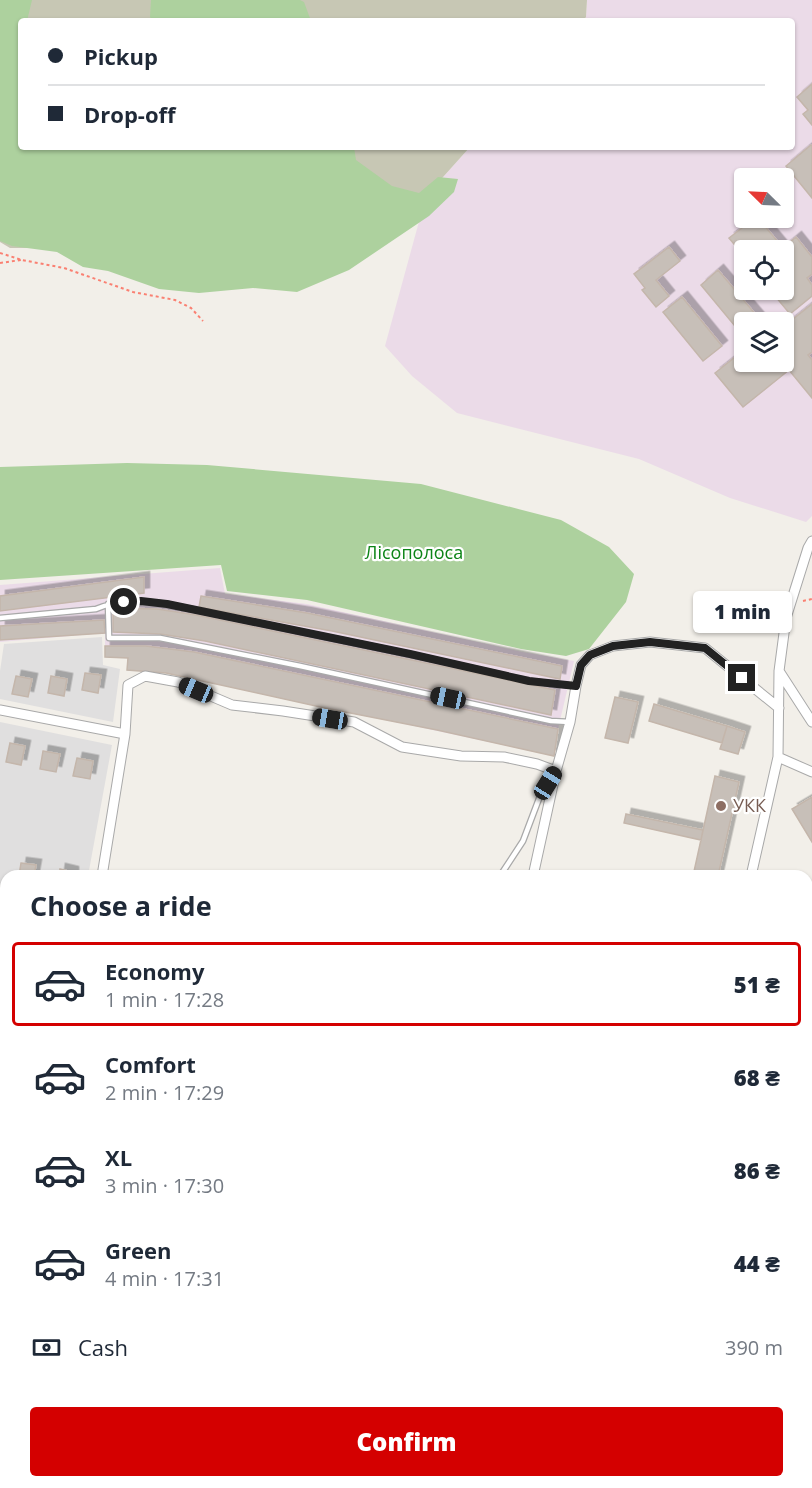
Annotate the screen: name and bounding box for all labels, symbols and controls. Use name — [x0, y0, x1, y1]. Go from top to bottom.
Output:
text: Pickup — [84, 41, 158, 71]
text: Drop-off — [84, 99, 176, 129]
north arrow — [734, 168, 794, 228]
map controls — [734, 168, 794, 372]
button: locate — [734, 240, 794, 300]
button: layers — [734, 312, 794, 372]
park label: Лісополоса — [365, 540, 463, 564]
route start — [110, 588, 137, 615]
callout: 1 min — [692, 591, 792, 633]
text: 1 min — [714, 598, 771, 625]
route end — [728, 664, 755, 691]
car — [176, 675, 216, 705]
car — [429, 685, 467, 711]
car — [311, 707, 349, 731]
car — [531, 763, 565, 803]
place label: УКК — [733, 793, 766, 817]
marker: УКК — [714, 799, 728, 813]
text: Choose a ride — [30, 887, 212, 924]
text: Economy — [105, 956, 204, 986]
icon: car — [33, 957, 87, 1011]
text: 51 ₴ — [734, 969, 780, 999]
text: 1 min · 17:28 — [105, 986, 224, 1013]
text: Comfort — [105, 1049, 196, 1079]
icon: car — [33, 1050, 87, 1104]
text: 68 ₴ — [734, 1062, 780, 1092]
text: 2 min · 17:29 — [105, 1079, 224, 1106]
text: XL — [105, 1142, 132, 1172]
icon: car — [33, 1143, 87, 1197]
text: 86 ₴ — [734, 1155, 780, 1185]
text: 3 min · 17:30 — [105, 1172, 224, 1199]
text: Green — [105, 1235, 171, 1265]
icon: car — [33, 1236, 87, 1290]
text: 44 ₴ — [734, 1248, 780, 1278]
text: 4 min · 17:31 — [105, 1265, 224, 1292]
icon: cash — [30, 1331, 63, 1364]
text: Cash — [78, 1332, 128, 1362]
text: 390 m — [725, 1334, 783, 1361]
button: Confirm — [30, 1407, 783, 1476]

